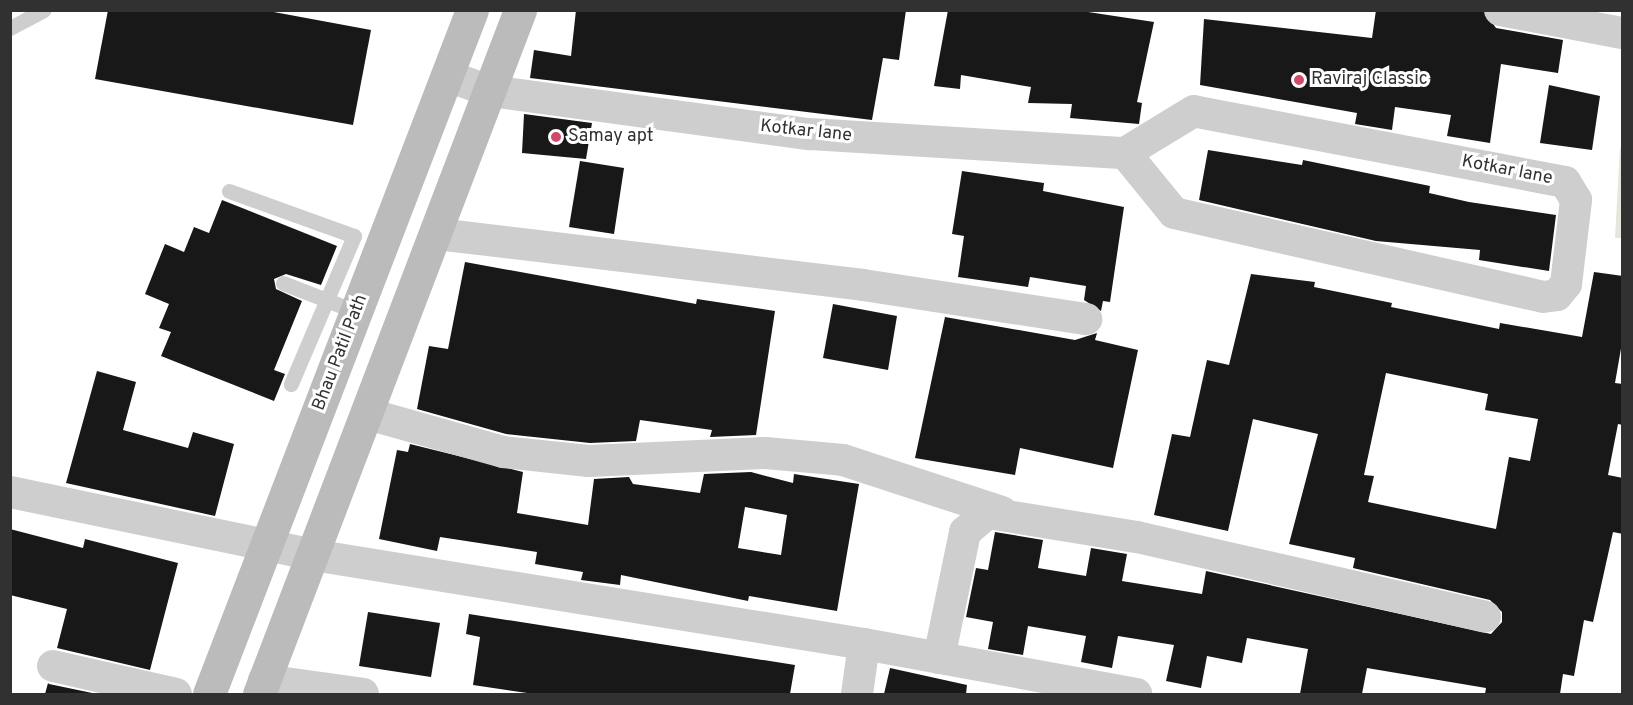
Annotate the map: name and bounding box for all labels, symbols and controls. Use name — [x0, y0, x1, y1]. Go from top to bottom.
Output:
place label: Raviraj Classic — [1311, 69, 1428, 91]
marker: Raviraj Classic — [1292, 73, 1306, 87]
street label: Kotkar lane — [759, 116, 853, 148]
place label: Samay apt — [568, 126, 653, 148]
marker: Samay apt — [549, 130, 563, 144]
street label: Kotkar lane — [1460, 152, 1554, 190]
street label: Bhau Patil Path — [309, 292, 373, 414]

